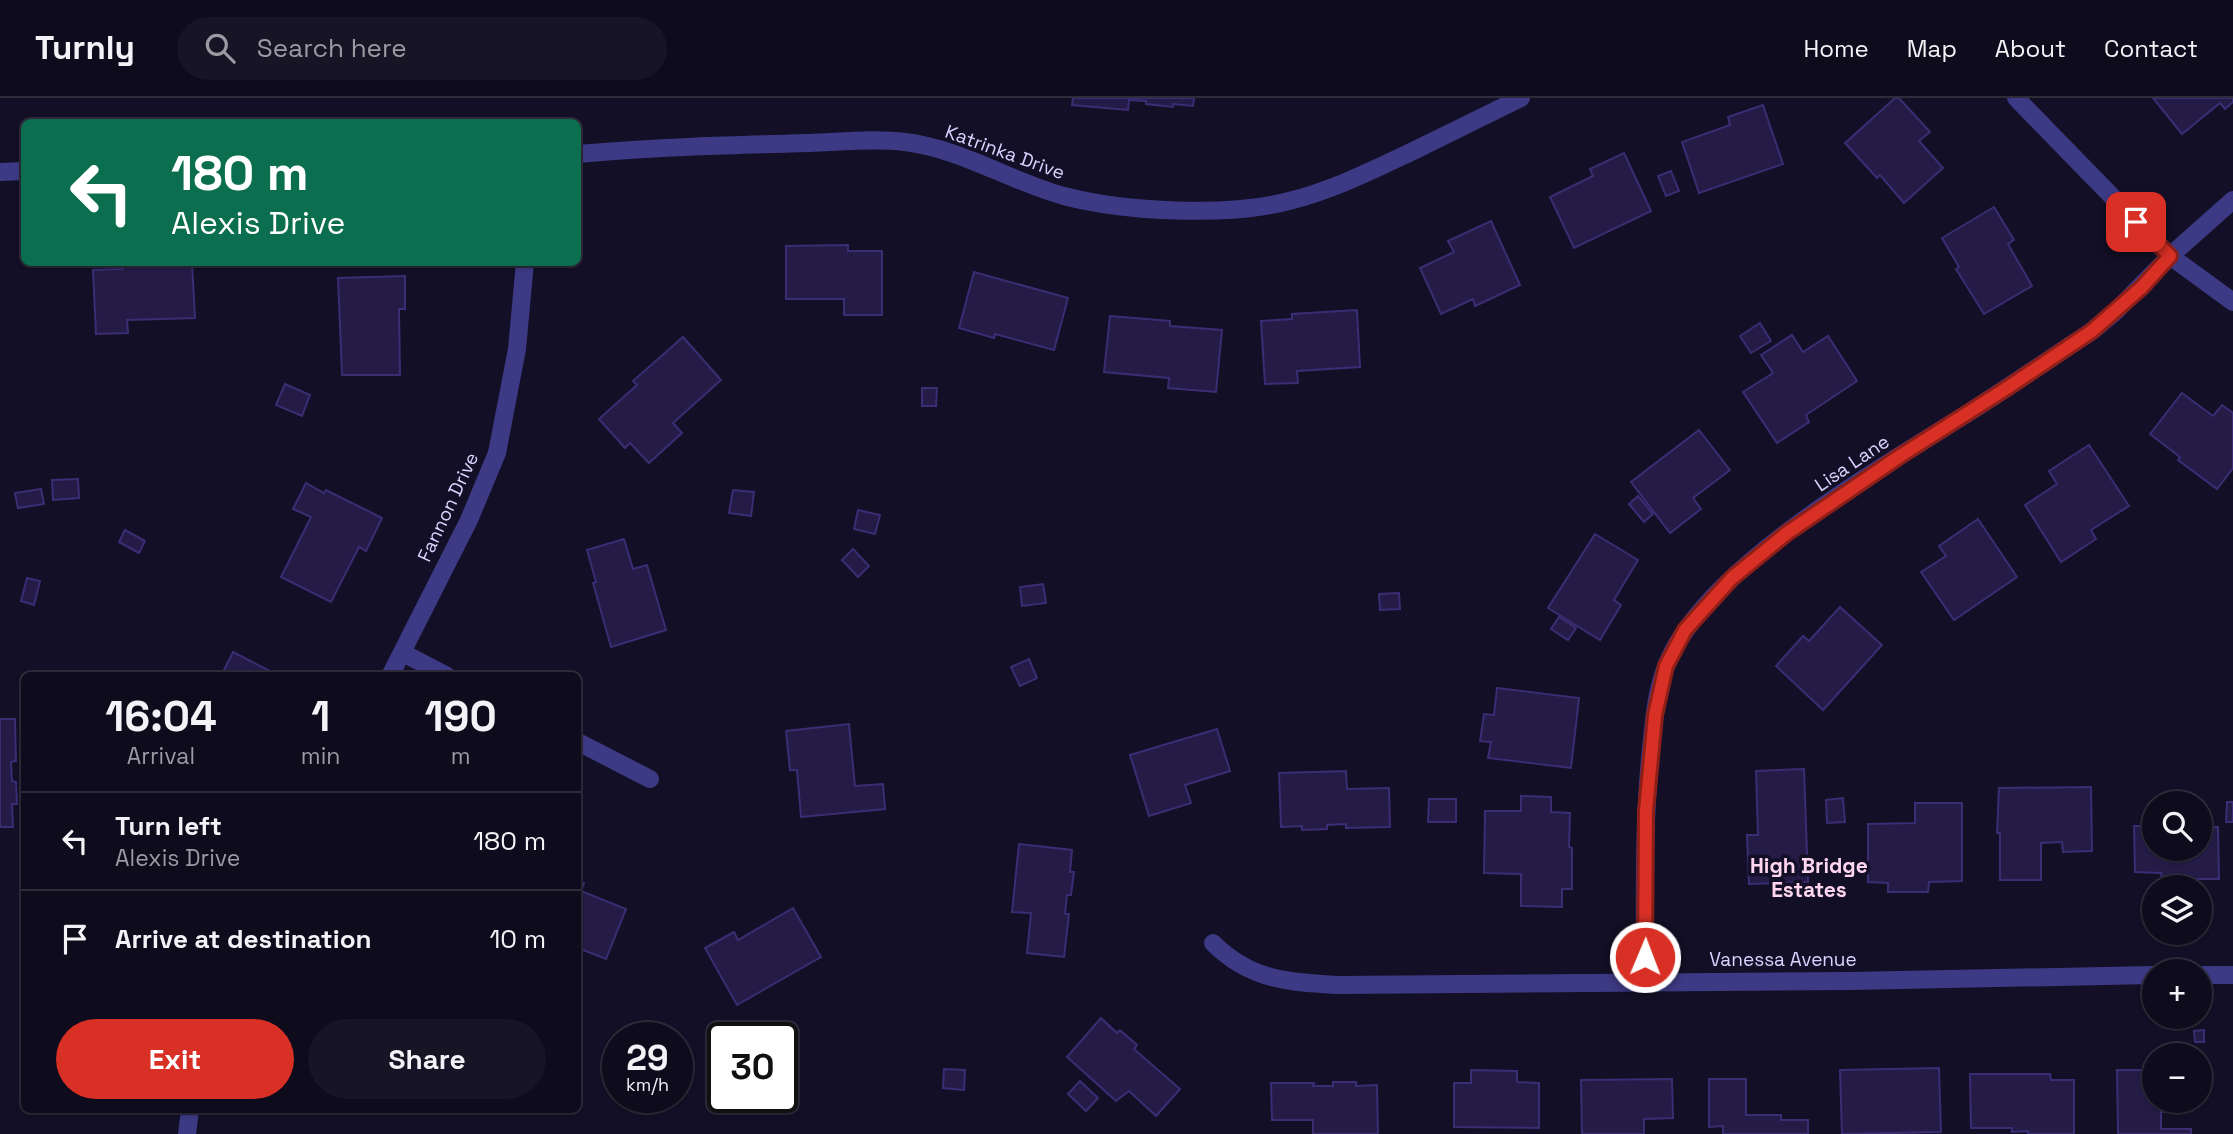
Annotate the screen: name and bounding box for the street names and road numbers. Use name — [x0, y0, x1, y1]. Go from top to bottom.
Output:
street label: Katrinka Drive — [942, 119, 1068, 185]
street label: Lisa Lane — [1810, 429, 1894, 497]
street label: Fannon Drive — [412, 448, 484, 566]
street label: Vanessa Avenue — [1709, 947, 1857, 972]

